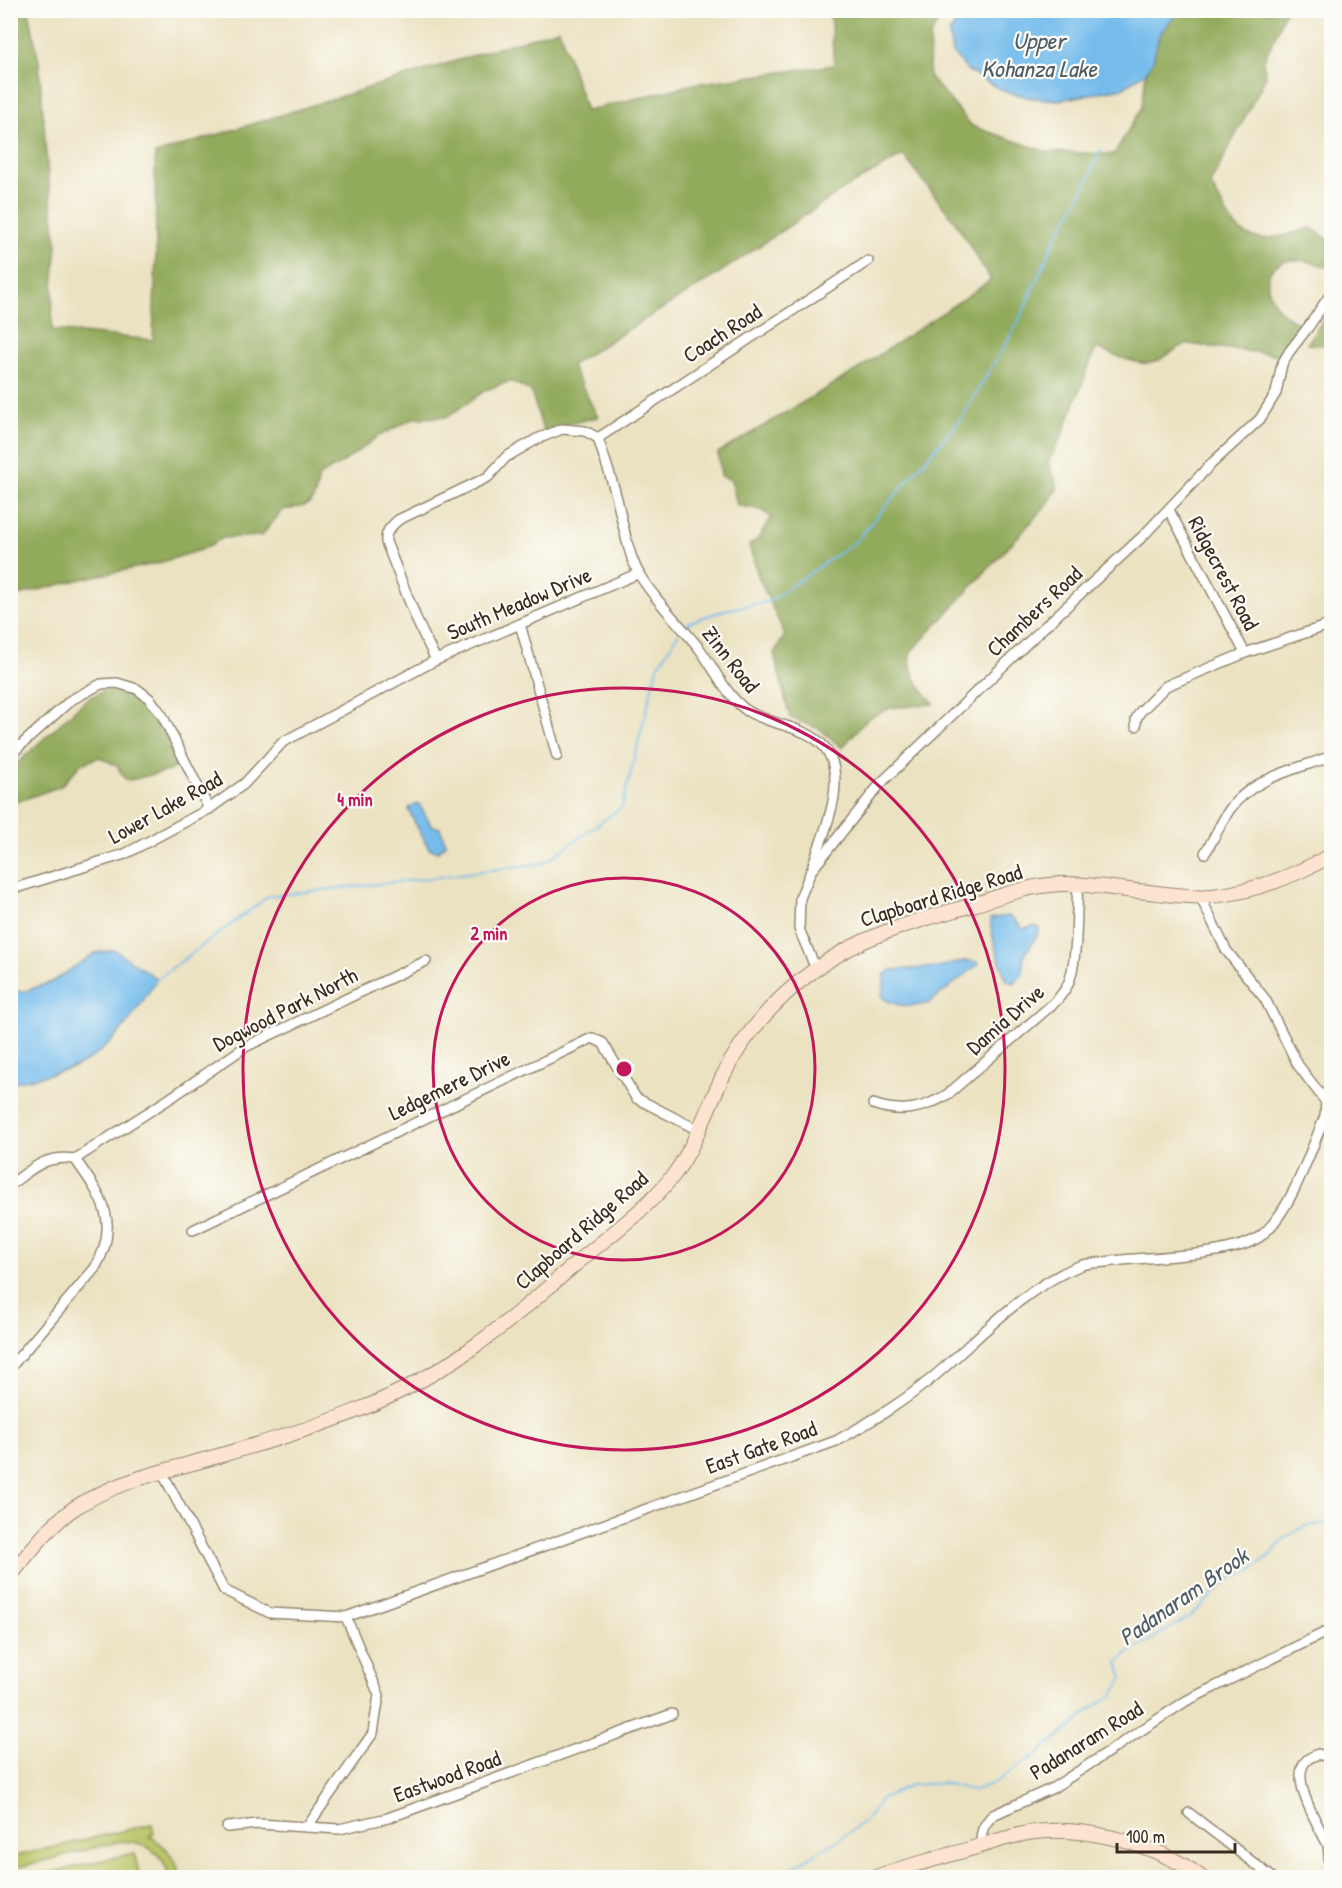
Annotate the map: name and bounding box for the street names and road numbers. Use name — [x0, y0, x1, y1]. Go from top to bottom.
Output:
street label: Coach Road — [677, 296, 768, 370]
street label: Ridgecrest Road — [1181, 511, 1267, 636]
street label: South Meadow Drive — [442, 559, 596, 647]
street label: Chambers Road — [980, 559, 1089, 663]
street label: Zinn Road — [695, 619, 767, 699]
street label: Lower Lake Road — [103, 763, 227, 851]
street label: Clapboard Ridge Road — [856, 856, 1026, 934]
street label: Dogwood Park North — [208, 960, 362, 1058]
street label: Damia Drive — [960, 977, 1051, 1061]
street label: Ledgemere Drive — [383, 1043, 515, 1127]
street label: Clapboard Ridge Road — [508, 1163, 654, 1296]
street label: East Gate Road — [701, 1413, 821, 1481]
street label: Padanaram Road — [1024, 1693, 1149, 1787]
street label: Eastwood Road — [389, 1743, 505, 1809]

